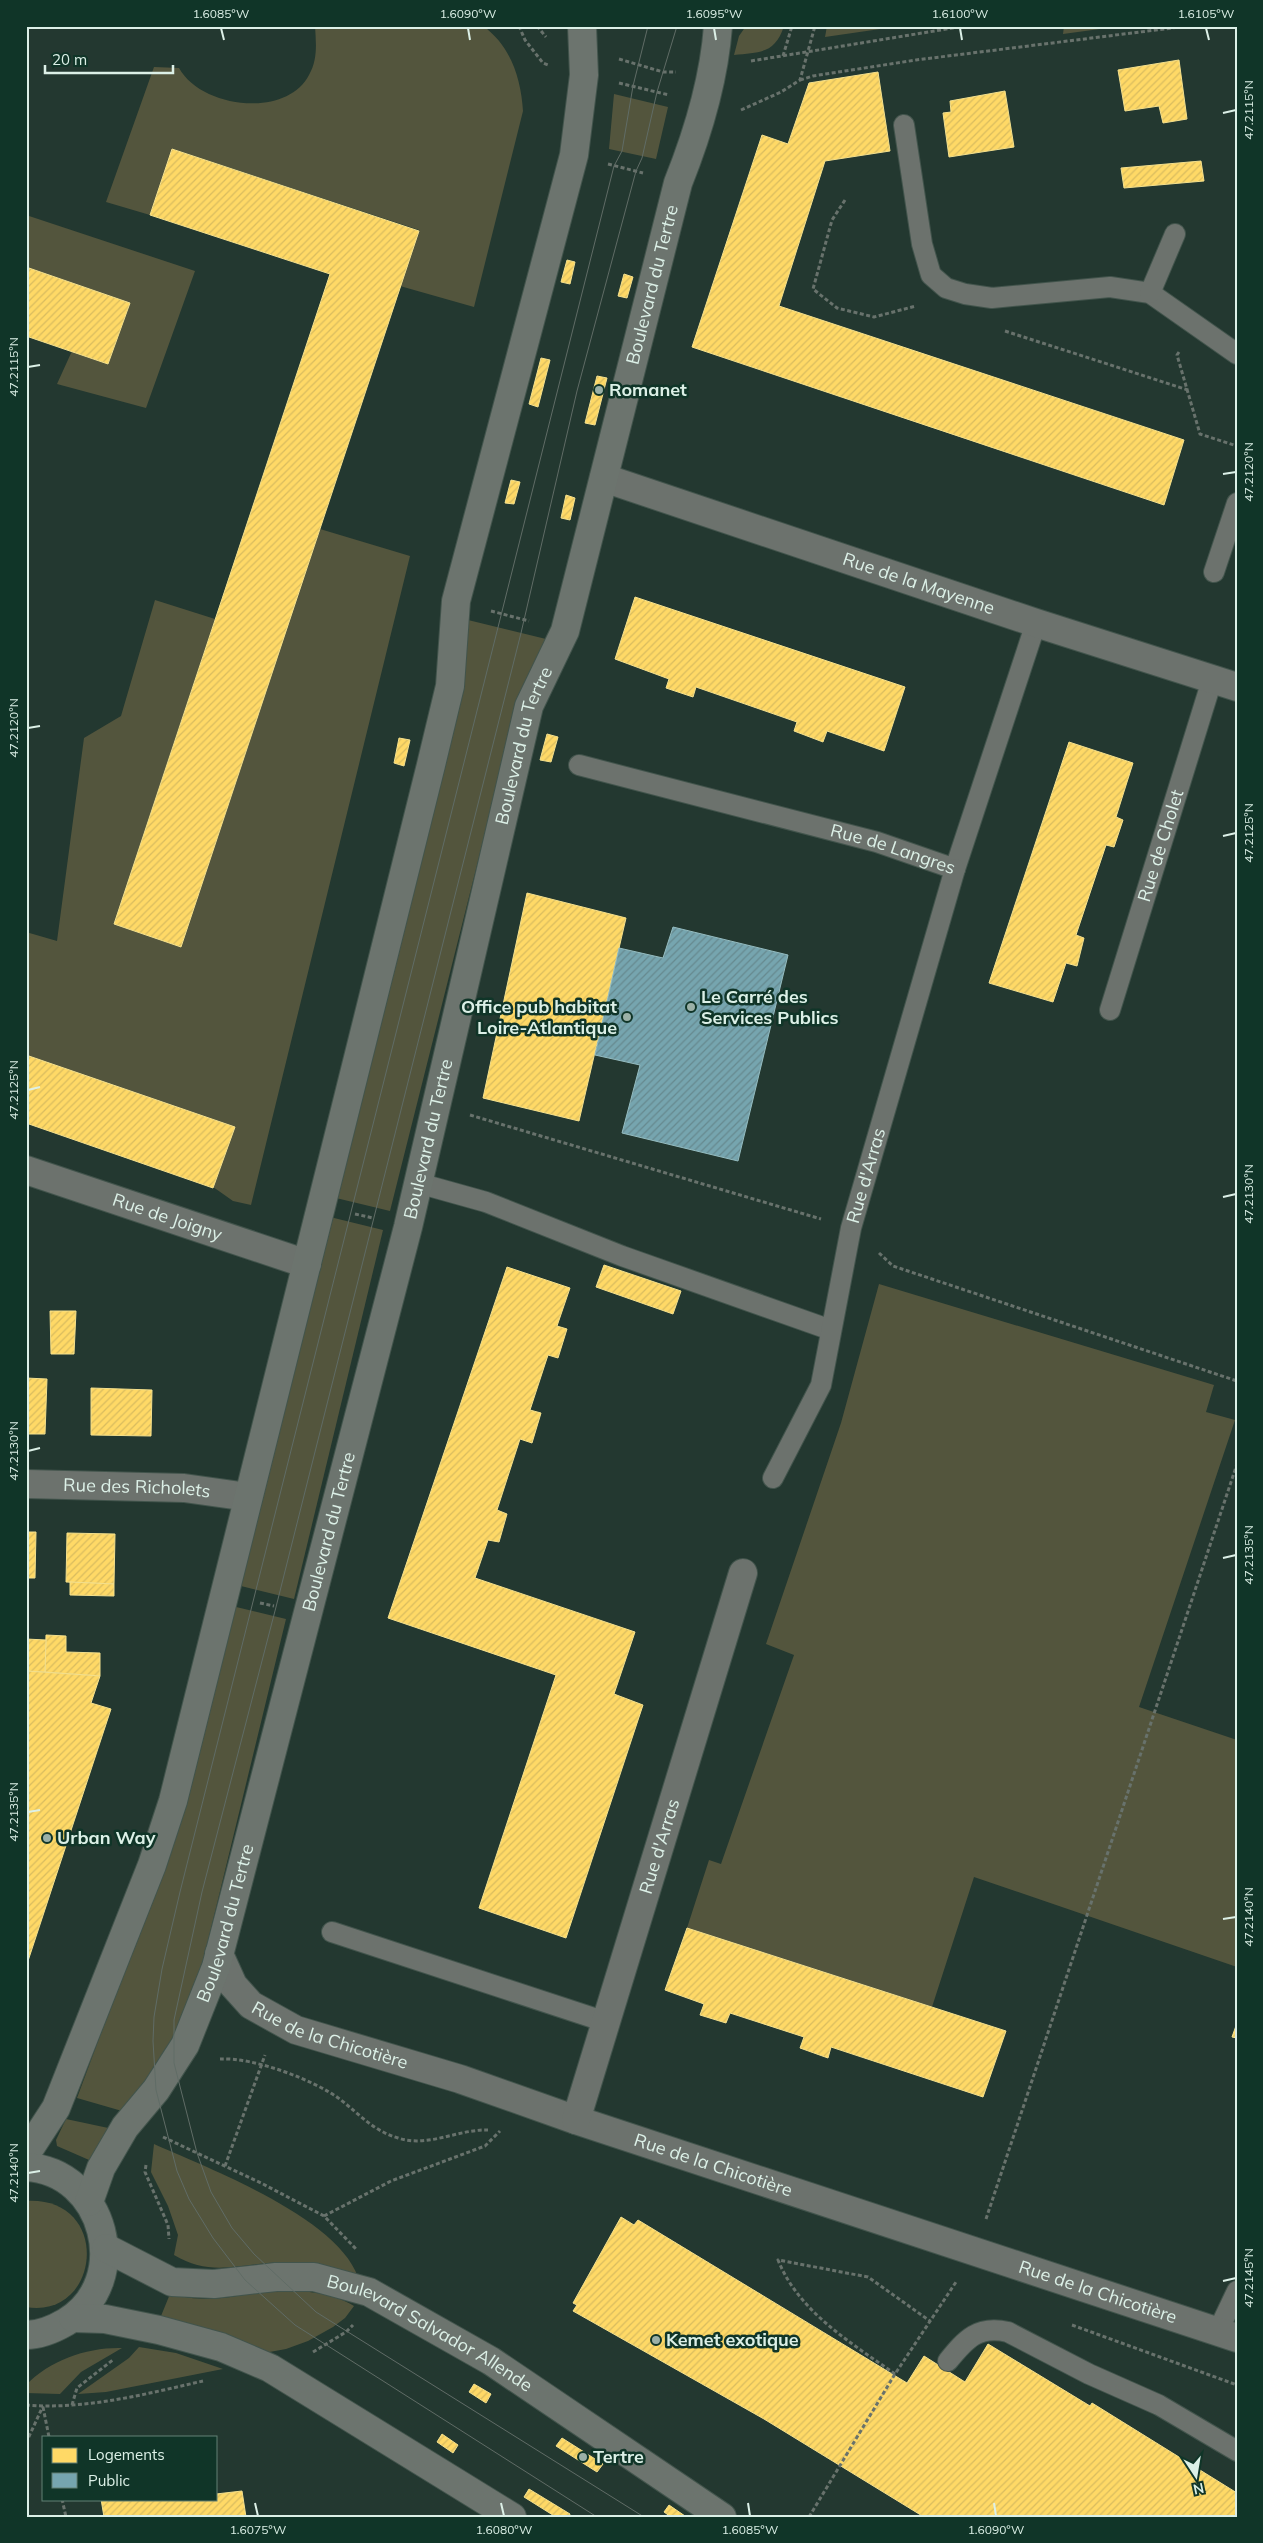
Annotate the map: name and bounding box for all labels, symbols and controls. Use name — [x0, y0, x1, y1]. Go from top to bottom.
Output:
text: 1.6085°W — [193, 6, 249, 21]
text: 1.6090°W — [440, 6, 496, 21]
text: 1.6095°W — [686, 6, 742, 21]
text: 1.6100°W — [932, 6, 988, 21]
text: 1.6105°W — [1178, 6, 1234, 21]
scale bar — [45, 42, 172, 74]
text: 20 m — [52, 50, 87, 69]
text: 47.2115°N — [1241, 80, 1256, 140]
street label: Boulevard du Tertre — [621, 202, 683, 367]
text: 47.2115°N — [6, 337, 21, 397]
place label: Romanet — [609, 378, 687, 401]
marker: Romanet — [593, 384, 605, 396]
text: 47.2120°N — [1241, 442, 1256, 502]
street label: Rue de la Mayenne — [840, 547, 998, 619]
street label: Boulevard du Tertre — [490, 663, 557, 827]
text: 47.2120°N — [6, 698, 21, 758]
street label: Rue de Cholet — [1132, 787, 1188, 904]
text: 47.2125°N — [1241, 803, 1256, 863]
street label: Rue de Langres — [828, 818, 959, 879]
place label: Le Carré des Services Publics — [701, 985, 839, 1029]
place label: Office pub habitat Loire-Atlantique — [461, 995, 617, 1039]
marker: Le Carré des Services Publics — [685, 1001, 697, 1013]
marker: Office pub habitat Loire-Atlantique — [621, 1011, 633, 1023]
street label: Boulevard du Tertre — [398, 1057, 458, 1221]
text: 47.2125°N — [6, 1060, 21, 1120]
street label: Rue d'Arras — [841, 1125, 890, 1226]
text: 47.2130°N — [1241, 1164, 1256, 1224]
street label: Rue de Joigny — [110, 1188, 226, 1246]
text: 47.2130°N — [6, 1421, 21, 1481]
street label: Boulevard du Tertre — [297, 1449, 360, 1614]
street label: Rue des Richolets — [63, 1473, 212, 1503]
text: 47.2135°N — [1241, 1525, 1256, 1585]
text: 47.2135°N — [6, 1782, 21, 1842]
street label: Rue d'Arras — [634, 1796, 684, 1897]
place label: Urban Way — [57, 1826, 156, 1849]
marker: Urban Way — [41, 1832, 53, 1844]
street label: Boulevard du Tertre — [191, 1841, 258, 2006]
text: 47.2140°N — [1241, 1887, 1256, 1947]
street label: Rue de la Chicotière — [248, 1996, 411, 2074]
street label: Rue de la Chicotière — [631, 2128, 795, 2202]
text: 47.2140°N — [6, 2143, 21, 2203]
text: 47.2145°N — [1241, 2248, 1256, 2308]
street label: Rue de la Chicotière — [1016, 2255, 1180, 2328]
street label: Boulevard Salvador Allende — [325, 2269, 537, 2397]
place label: Kemet exotique — [666, 2328, 799, 2351]
marker: Kemet exotique — [650, 2334, 662, 2346]
legend — [42, 2436, 218, 2500]
text: Logements — [88, 2445, 165, 2464]
place label: Tertre — [593, 2445, 644, 2468]
north arrow — [1170, 2450, 1220, 2500]
marker: Tertre — [577, 2451, 589, 2463]
text: Public — [88, 2471, 130, 2490]
text: N — [1192, 2479, 1206, 2499]
text: 1.6075°W — [230, 2522, 286, 2537]
text: 1.6080°W — [476, 2522, 532, 2537]
text: 1.6085°W — [722, 2522, 778, 2537]
text: 1.6090°W — [968, 2522, 1024, 2537]

